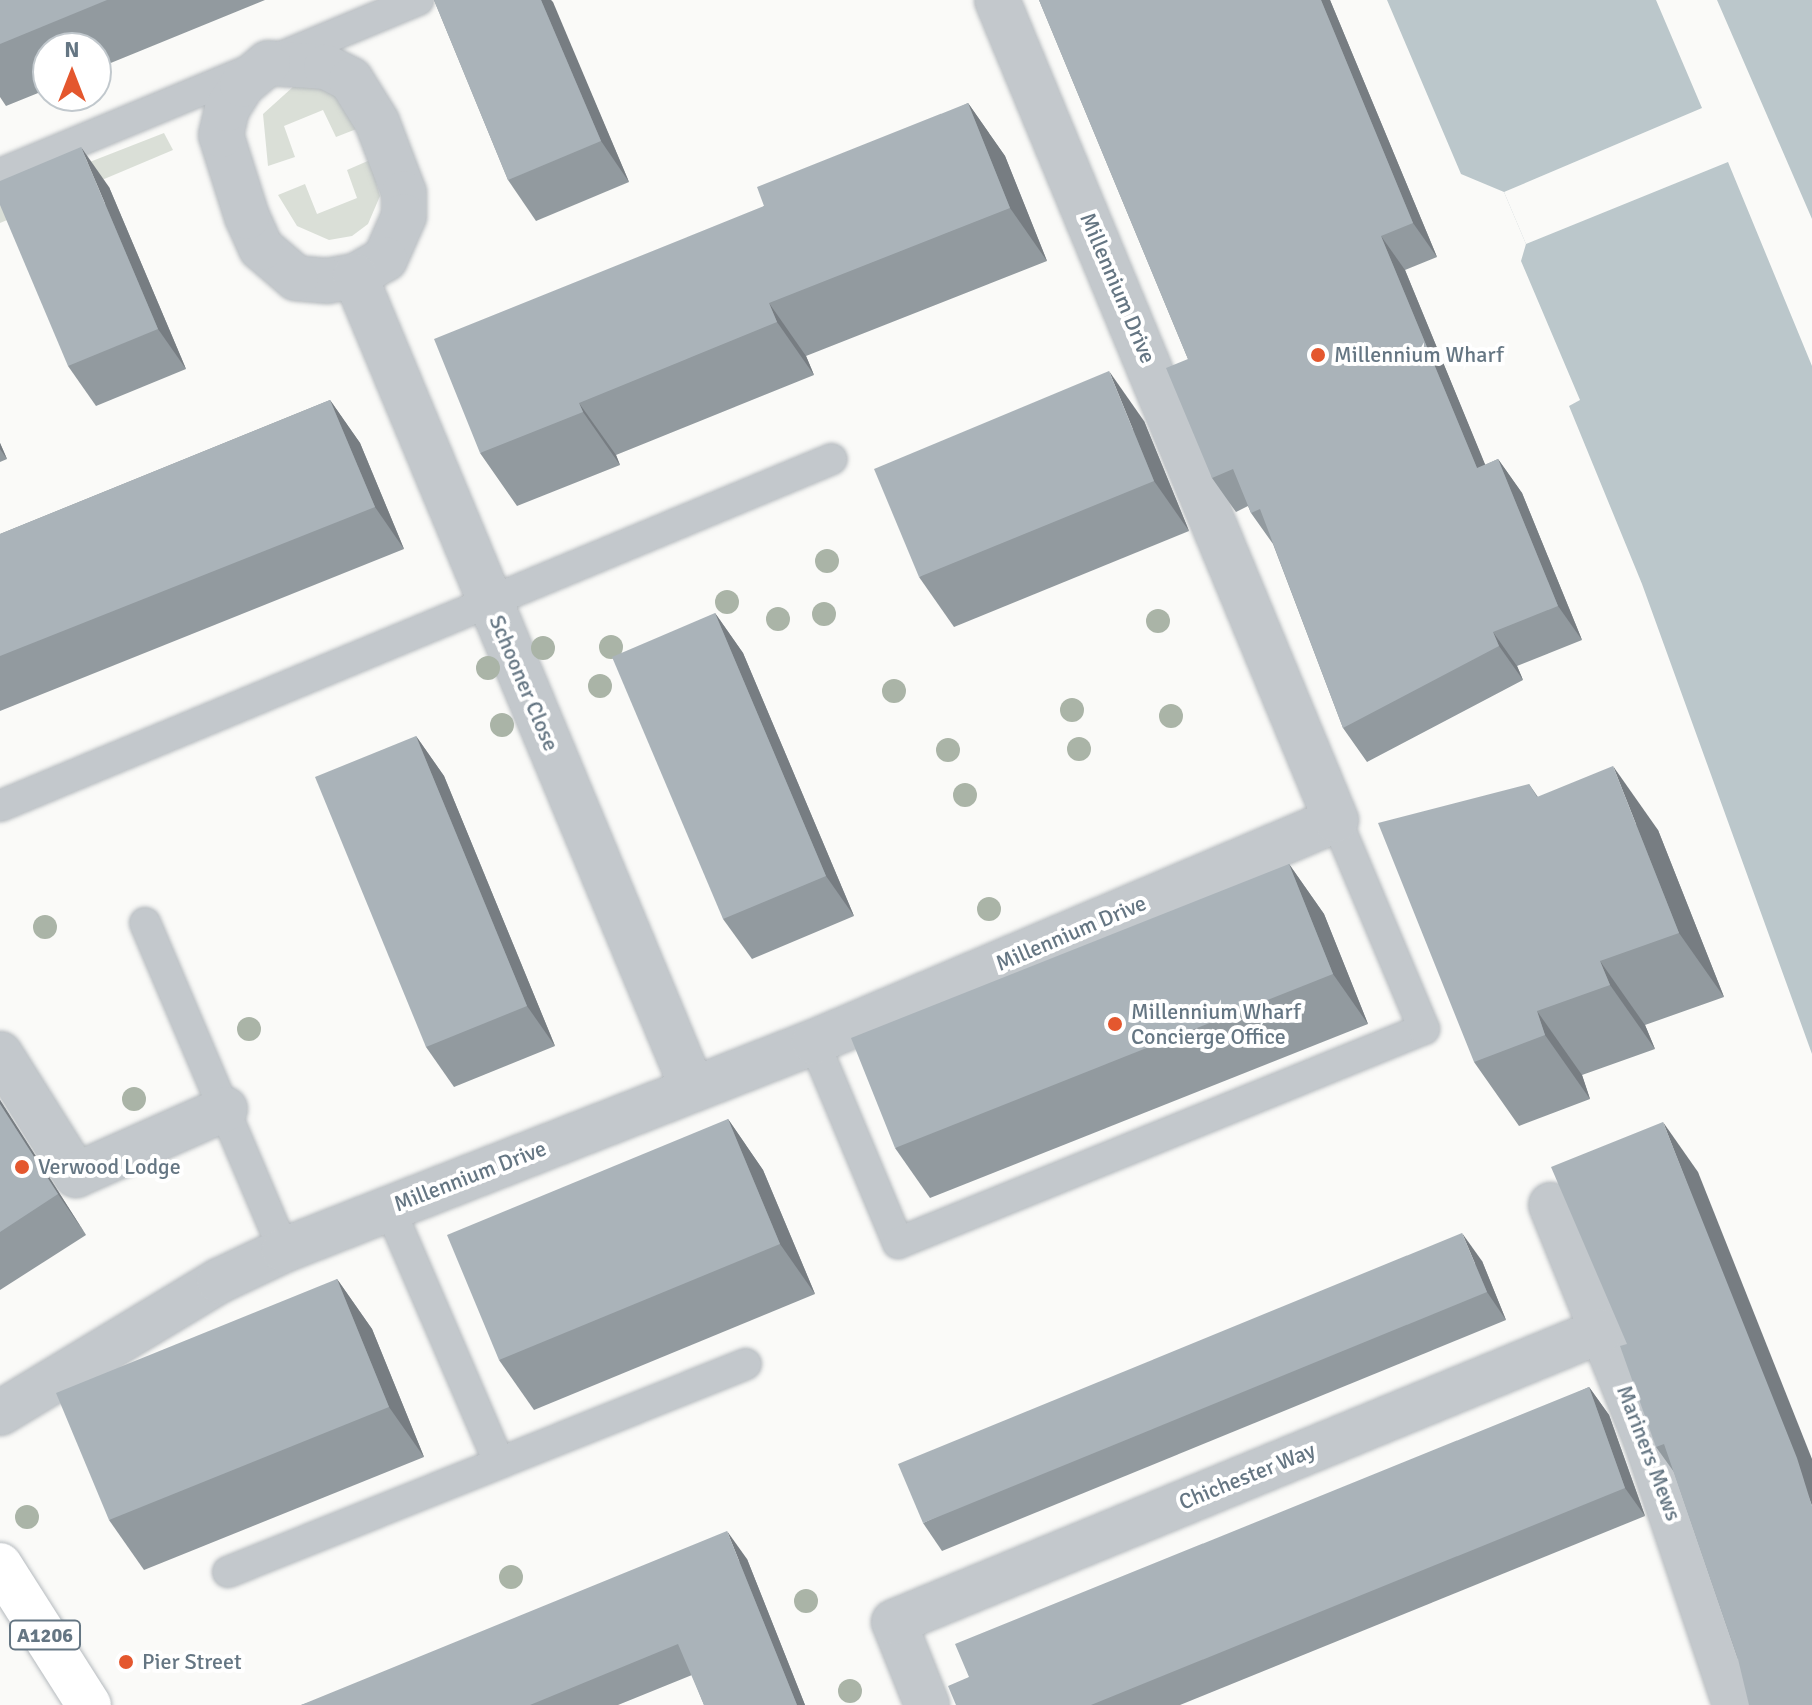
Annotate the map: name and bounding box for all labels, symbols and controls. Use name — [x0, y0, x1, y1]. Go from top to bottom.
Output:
north arrow — [32, 32, 112, 112]
text: N — [64, 36, 80, 63]
street label: Millennium Drive — [1074, 209, 1162, 367]
place label: Millennium Wharf — [1334, 342, 1504, 368]
marker: Millennium Wharf — [1309, 346, 1327, 364]
street label: Schooner Close — [484, 611, 564, 755]
street label: Millennium Drive — [992, 889, 1150, 977]
place label: Millennium Wharf Concierge Office — [1131, 998, 1301, 1050]
marker: Millennium Wharf Concierge Office — [1106, 1015, 1124, 1033]
street label: Millennium Drive — [390, 1135, 550, 1217]
place label: Verwood Lodge — [38, 1154, 181, 1180]
marker: Verwood Lodge — [13, 1158, 31, 1176]
street label: Mariners Mews — [1611, 1382, 1687, 1524]
street label: Chichester Way — [1175, 1437, 1319, 1515]
road number: A1206 — [9, 1619, 81, 1651]
place label: Pier Street — [142, 1649, 242, 1675]
marker: Pier Street — [117, 1653, 135, 1671]

